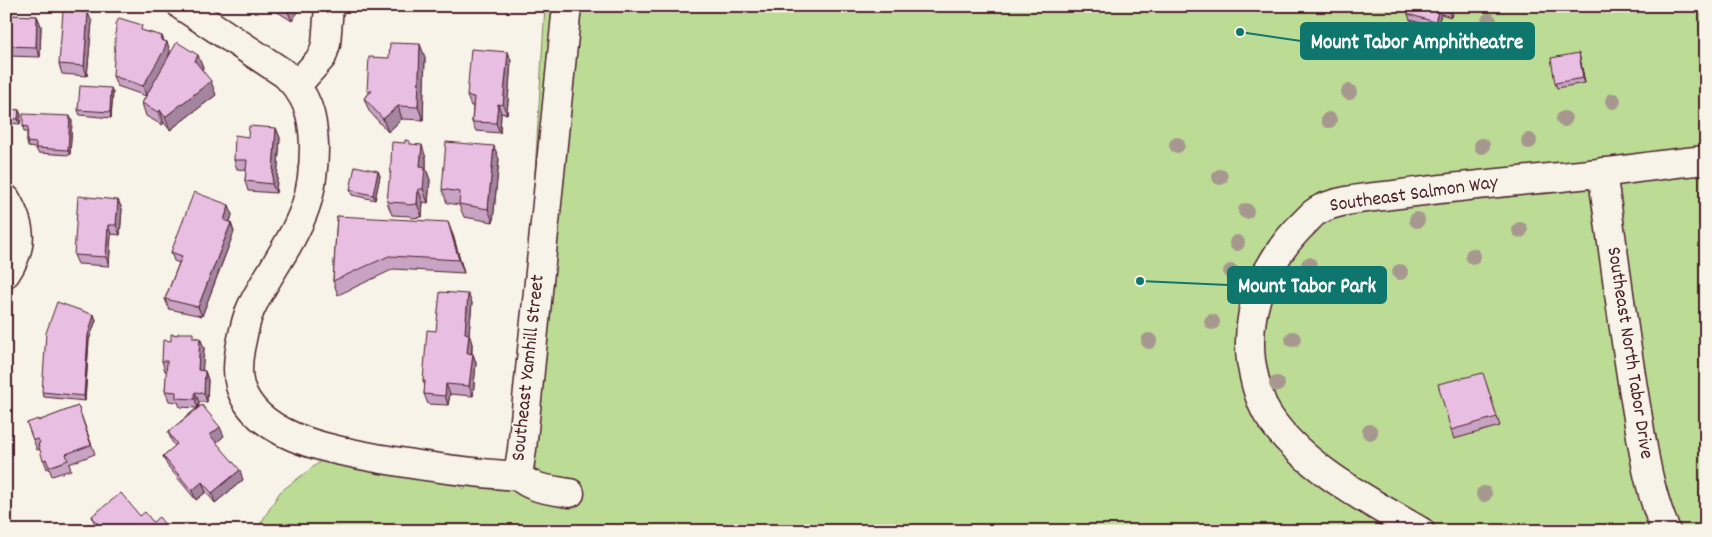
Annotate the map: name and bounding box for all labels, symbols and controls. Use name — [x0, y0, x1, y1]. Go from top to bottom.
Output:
callout: Mount Tabor Amphitheatre — [1301, 23, 1534, 59]
text: Mount Tabor Amphitheatre — [1311, 29, 1523, 59]
street label: Southeast Salmon Way — [1328, 169, 1501, 221]
street label: Southeast North Tabor Drive — [1598, 245, 1660, 461]
callout: Mount Tabor Park — [1228, 267, 1386, 303]
street label: Southeast Yamhill Street — [505, 273, 553, 463]
text: Mount Tabor Park — [1238, 273, 1376, 303]

